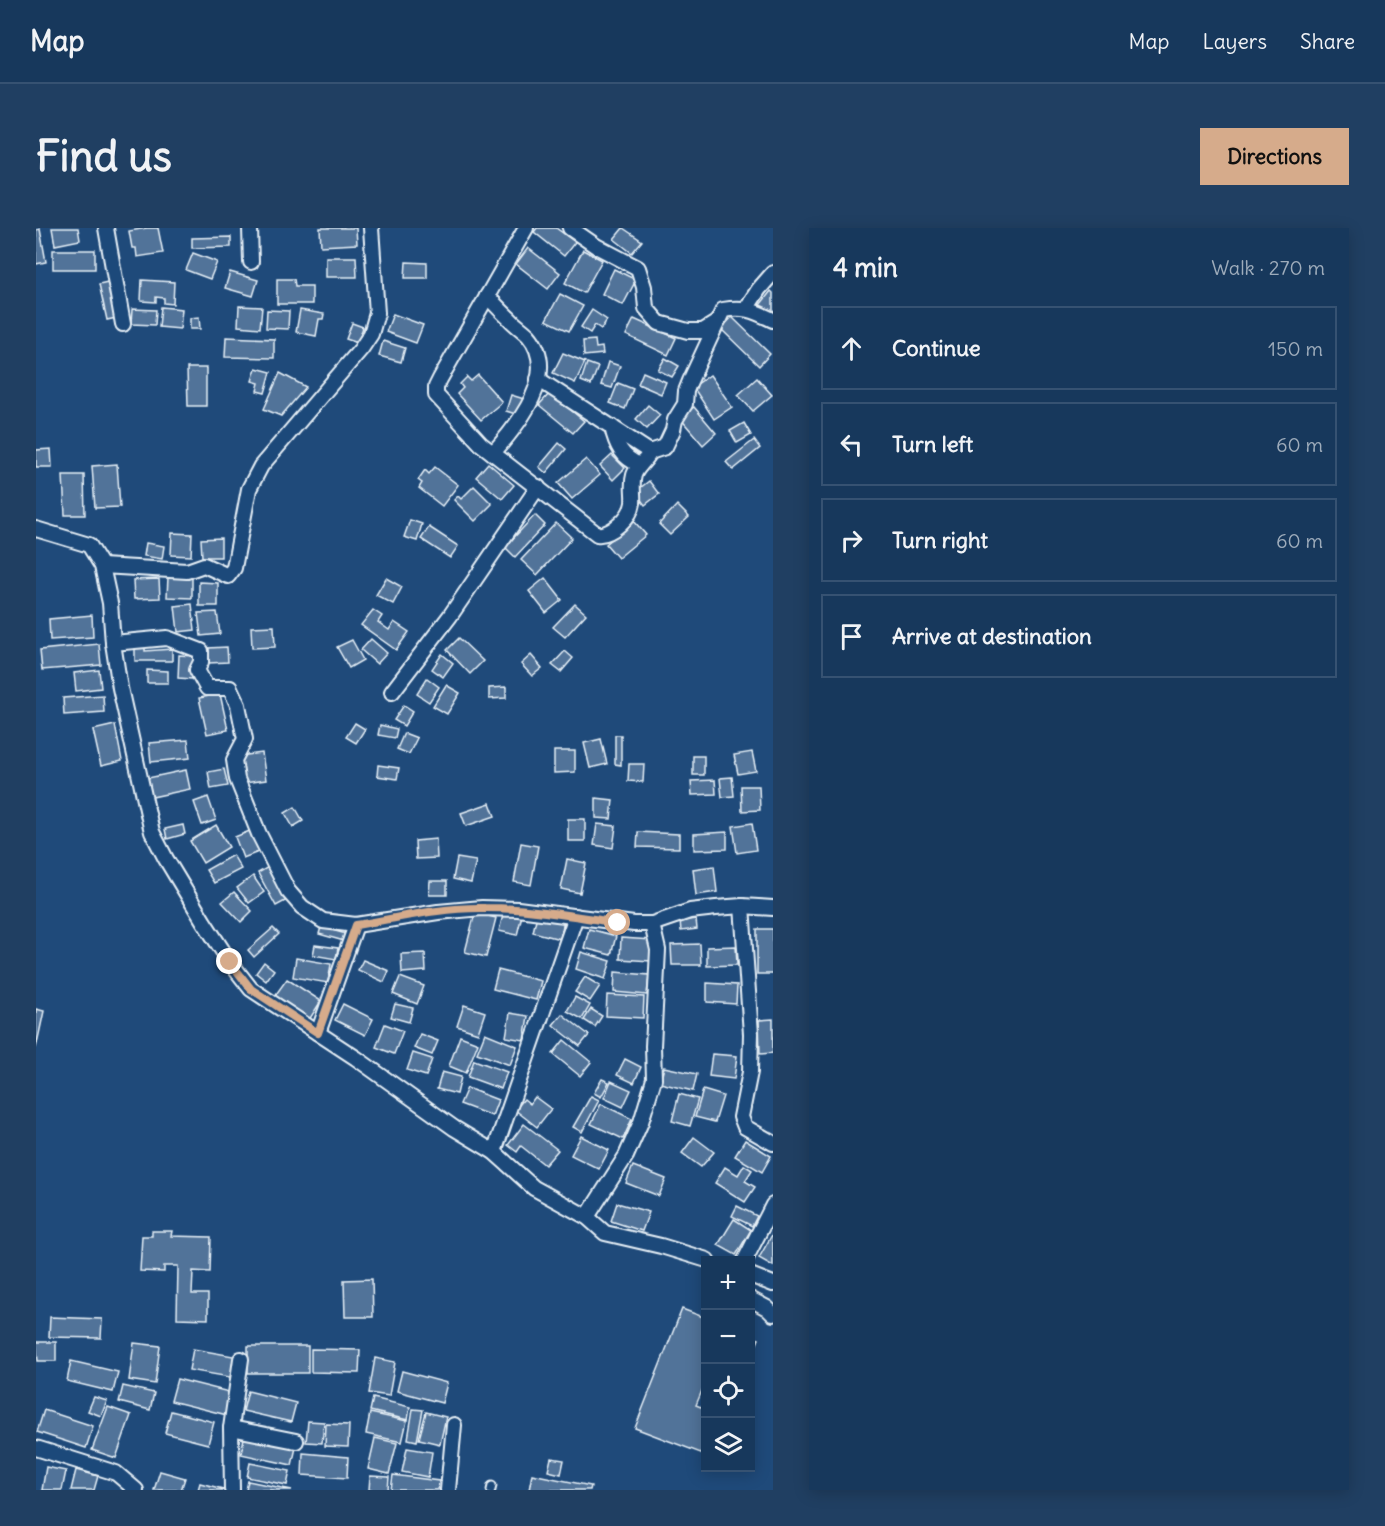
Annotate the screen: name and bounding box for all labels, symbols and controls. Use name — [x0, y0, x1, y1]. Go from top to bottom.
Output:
text: Map — [30, 23, 84, 59]
text: Map — [1129, 28, 1169, 55]
text: Layers — [1202, 28, 1267, 55]
text: Share — [1300, 28, 1355, 55]
button: Directions — [1200, 128, 1349, 185]
text: Find us — [36, 130, 172, 182]
text: 4 min — [833, 251, 898, 284]
text: Walk · 270 m — [1211, 255, 1325, 280]
icon: ahead — [835, 332, 868, 365]
text: Continue — [892, 334, 981, 362]
text: 150 m — [1268, 336, 1323, 361]
icon: left — [835, 428, 868, 461]
text: Turn left — [892, 430, 973, 458]
text: 60 m — [1276, 432, 1323, 457]
icon: right — [835, 524, 868, 557]
text: Turn right — [892, 526, 988, 554]
text: 60 m — [1276, 528, 1323, 553]
icon: arrive — [835, 620, 868, 653]
text: Arrive at destination — [892, 622, 1092, 650]
route start — [604, 909, 630, 935]
route end — [216, 948, 242, 974]
map controls — [701, 1256, 755, 1472]
button: + — [701, 1256, 755, 1310]
button: − — [701, 1310, 755, 1364]
button: locate — [701, 1364, 755, 1418]
button: layers — [701, 1418, 755, 1472]

